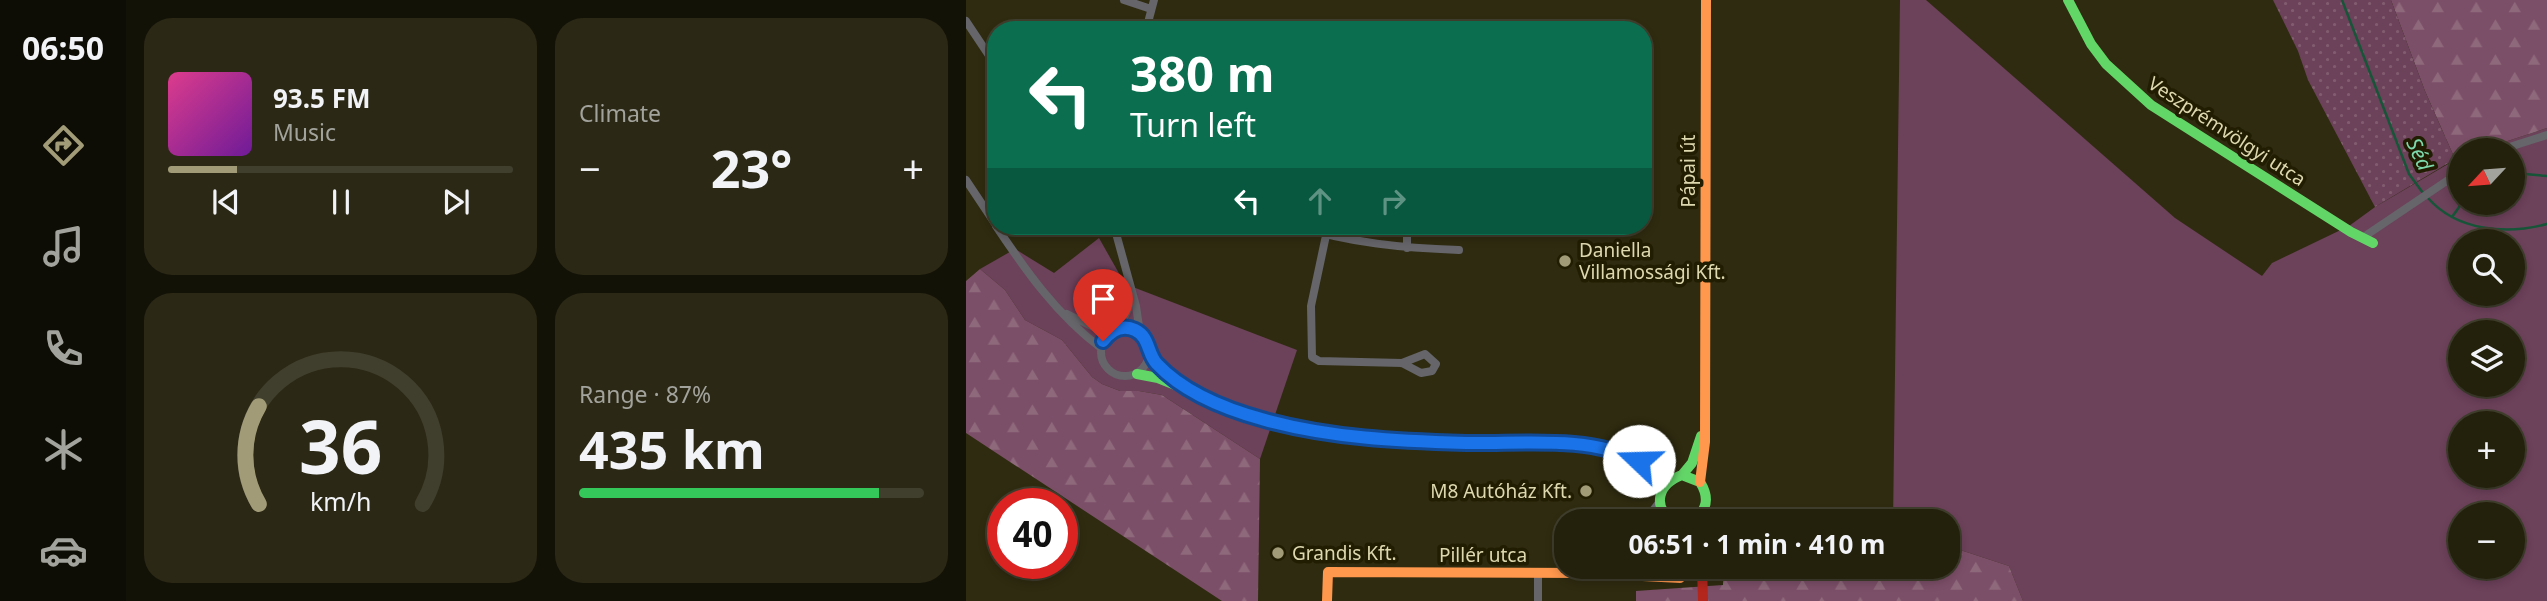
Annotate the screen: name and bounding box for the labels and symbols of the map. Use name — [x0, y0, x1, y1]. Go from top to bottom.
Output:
street label: Veszprémvölgyi utca — [2143, 70, 2311, 192]
water label: Séd — [2400, 133, 2440, 176]
street label: Pápai út — [1675, 134, 1701, 207]
north arrow — [2448, 138, 2525, 215]
place label: Daniella Villamossági Kft. — [1579, 237, 1726, 285]
marker: Daniella Villamossági Kft. — [1557, 253, 1573, 269]
pin — [1073, 269, 1133, 341]
position arrow — [1602, 424, 1676, 498]
place label: M8 Autóház Kft. — [1430, 478, 1572, 504]
marker: M8 Autóház Kft. — [1578, 483, 1594, 499]
speed limit sign: 40 — [987, 488, 1078, 579]
place label: Grandis Kft. — [1292, 540, 1397, 566]
street label: Pillér utca — [1439, 542, 1527, 568]
marker: Grandis Kft. — [1270, 545, 1286, 561]

